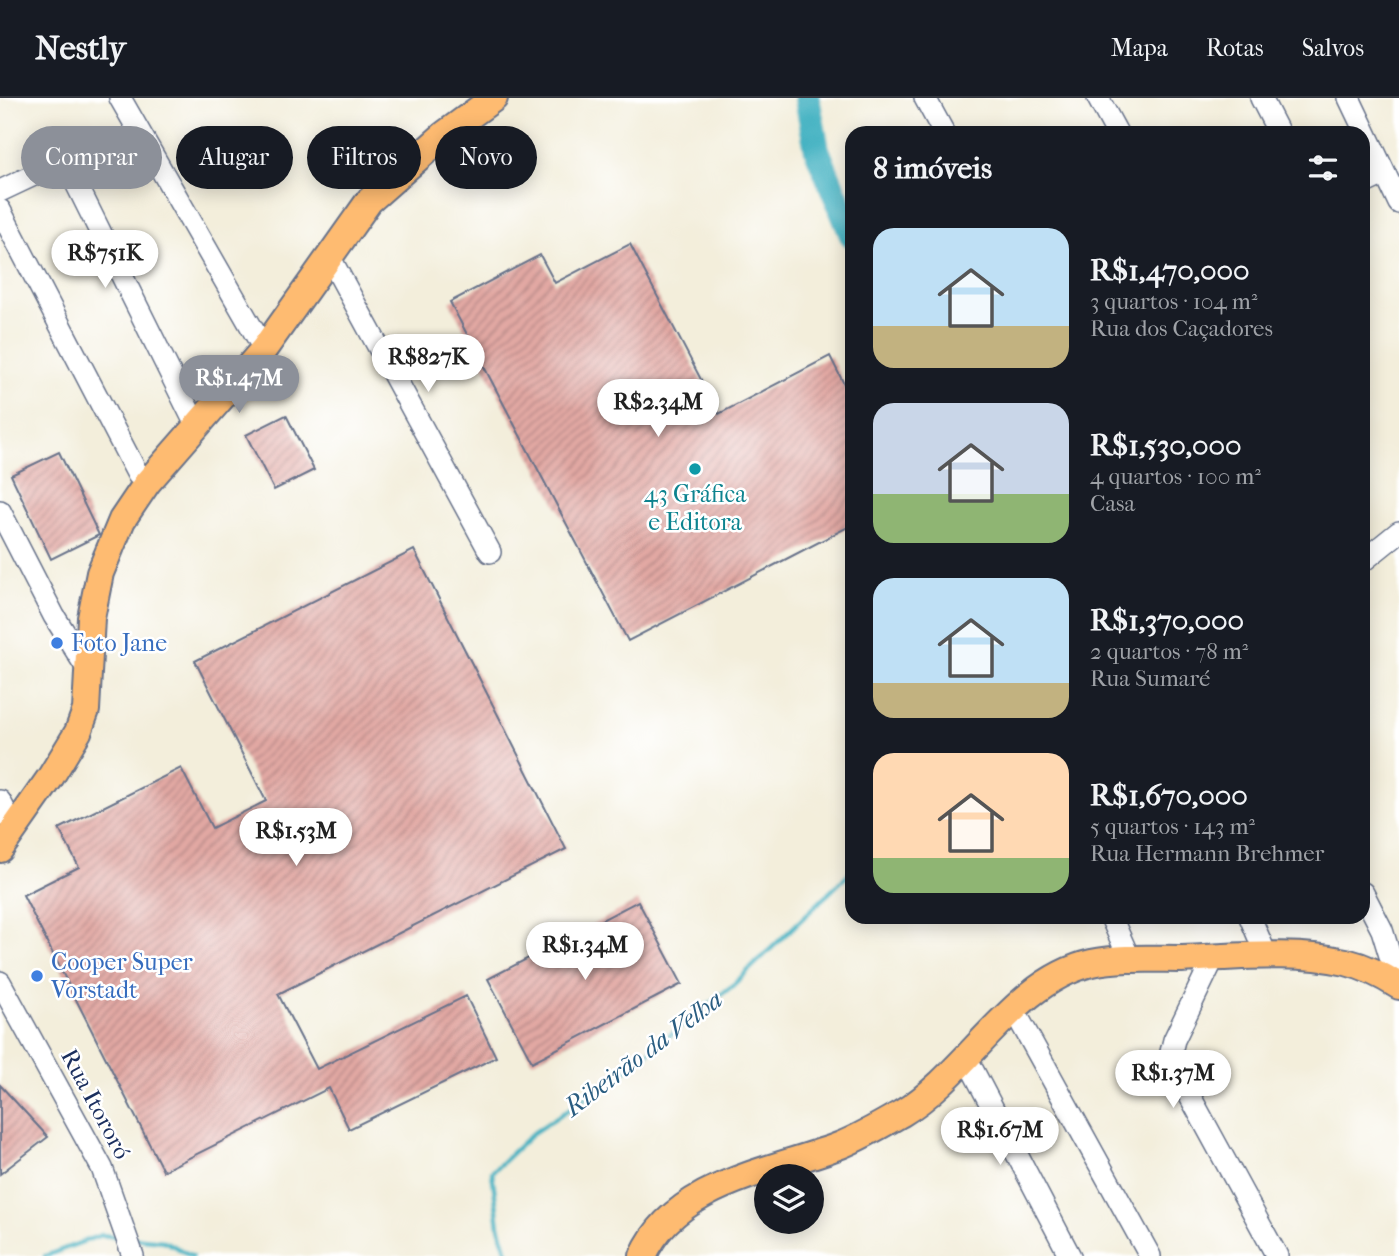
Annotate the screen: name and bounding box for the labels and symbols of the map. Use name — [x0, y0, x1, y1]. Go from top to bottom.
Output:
pin: R$751K — [48, 230, 162, 290]
pin: R$827K — [371, 334, 485, 394]
pin: R$1.47M — [174, 356, 304, 415]
pin: R$2.34M — [593, 380, 723, 439]
marker: 43 Gráfica e Editora — [687, 461, 703, 477]
place label: 43 Gráfica e Editora — [644, 480, 747, 536]
place label: Foto Jane — [71, 629, 167, 657]
marker: Foto Jane — [49, 635, 65, 651]
pin: R$1.53M — [231, 808, 361, 868]
pin: R$1.34M — [520, 922, 650, 982]
place label: Cooper Super Vorstadt — [50, 948, 194, 1004]
marker: Cooper Super Vorstadt — [29, 968, 45, 984]
water label: Ribeirão da Velha — [556, 984, 729, 1124]
street label: Rua Itororó — [55, 1044, 137, 1164]
pin: R$1.37M — [1108, 1051, 1238, 1110]
pin: R$1.67M — [935, 1108, 1065, 1167]

